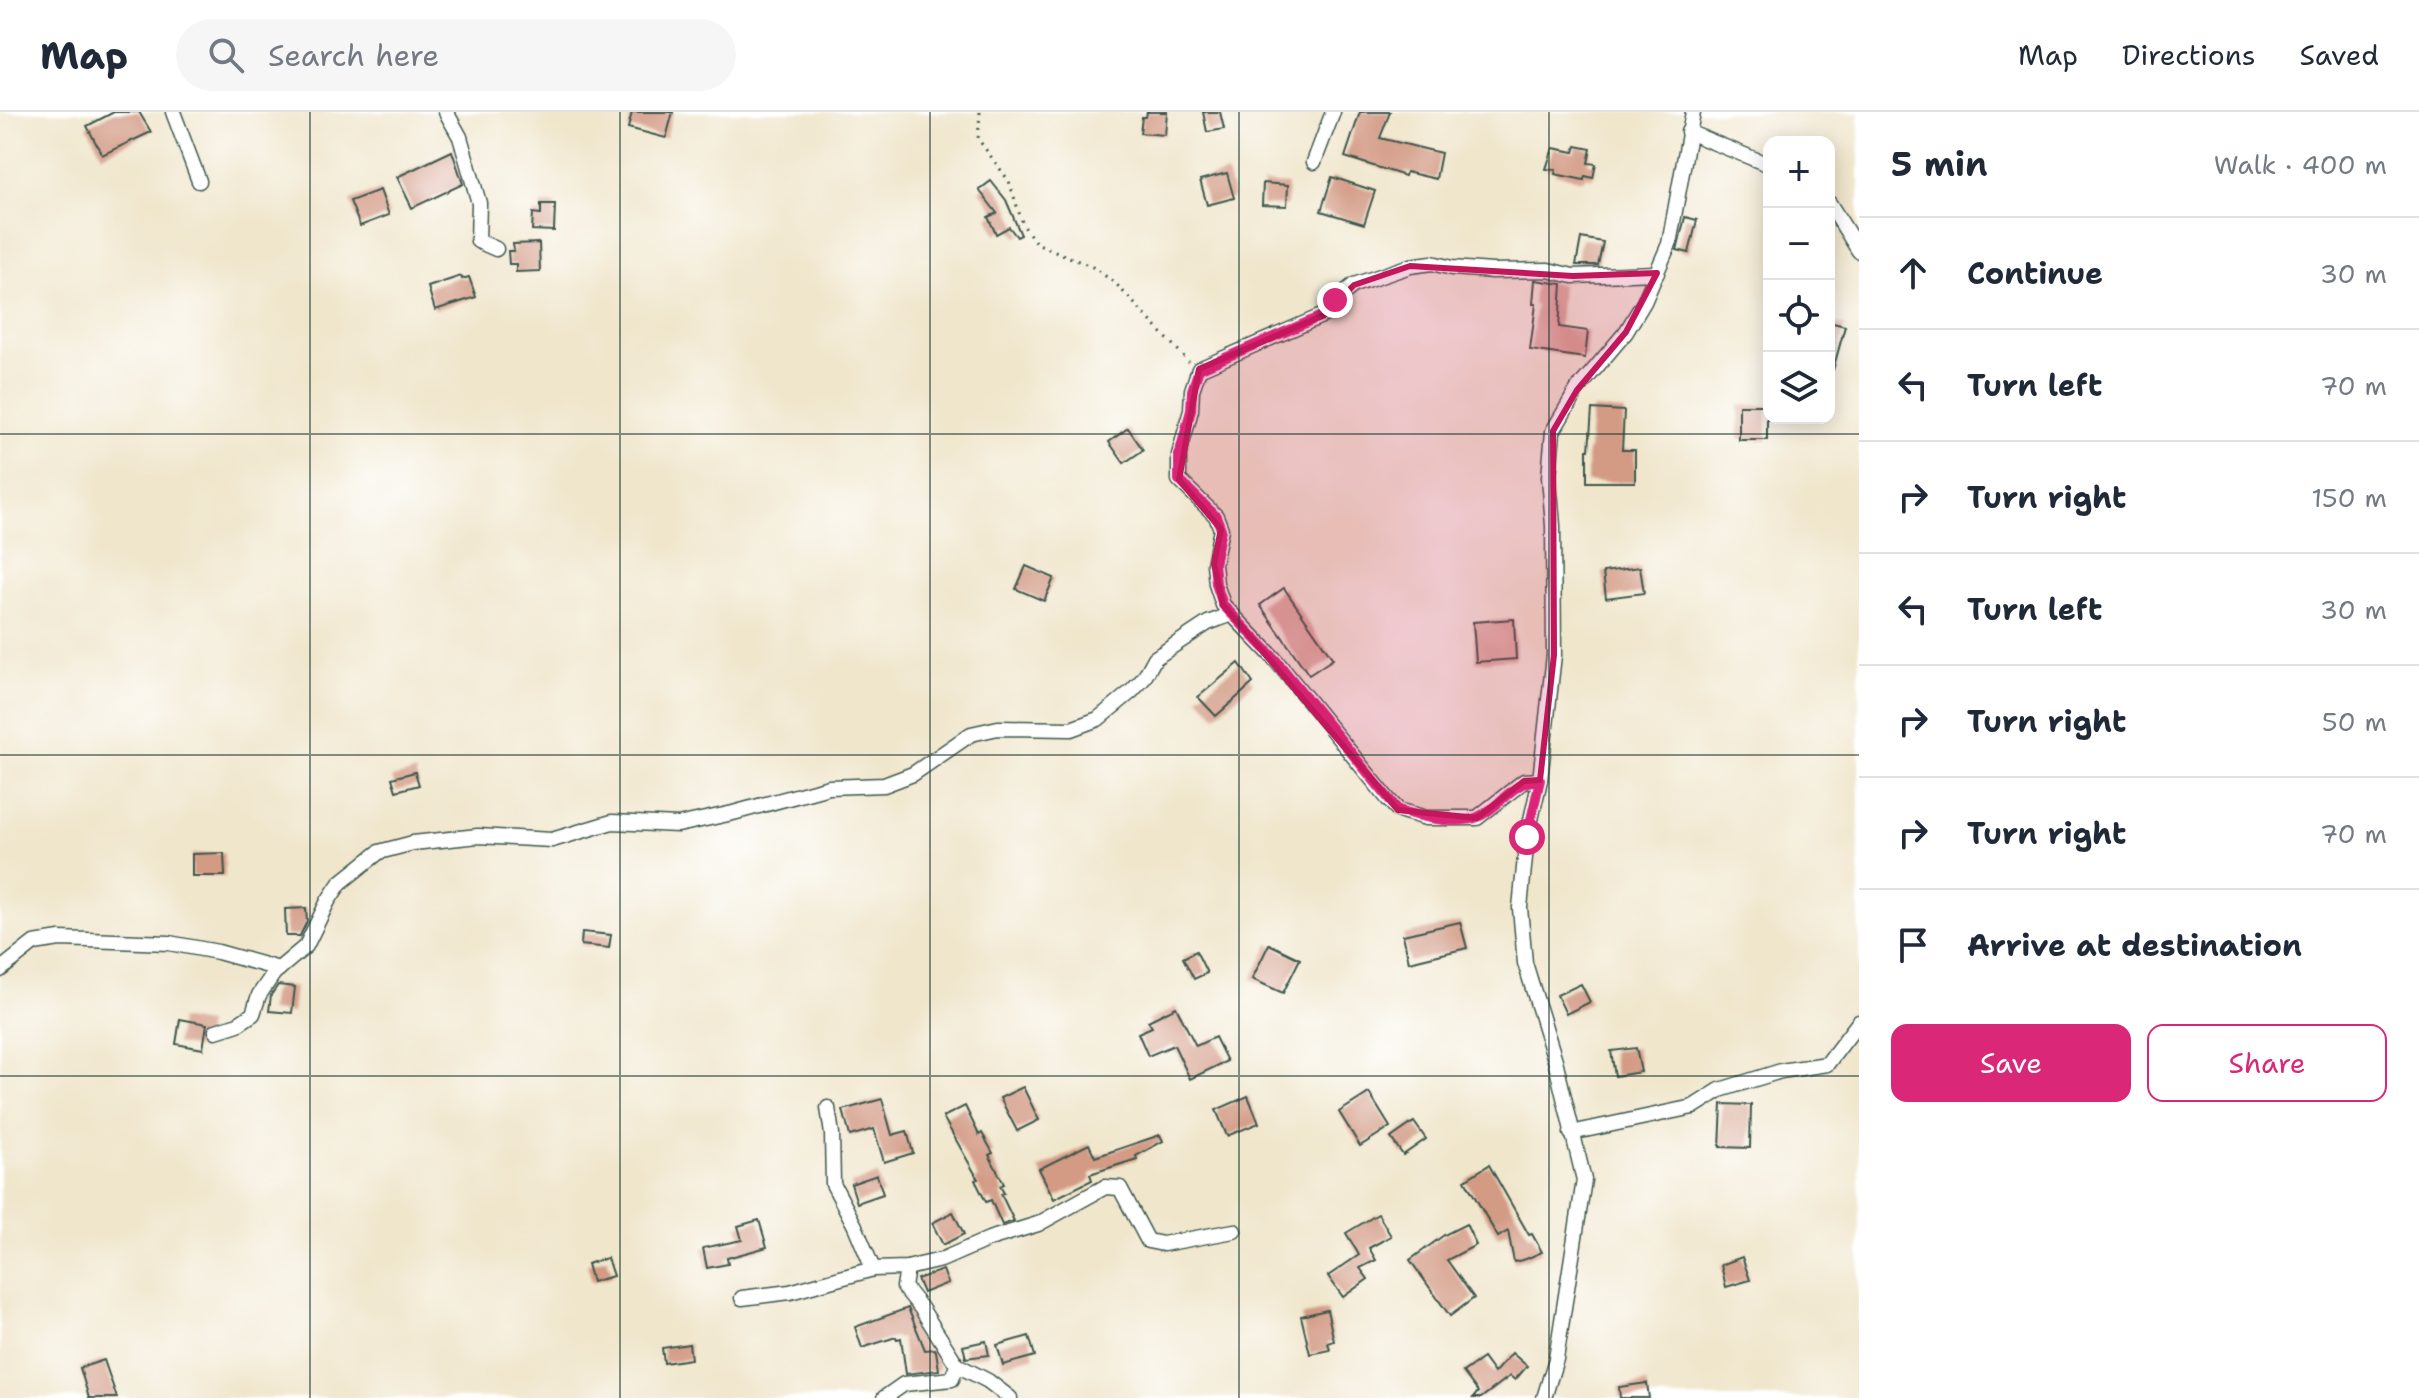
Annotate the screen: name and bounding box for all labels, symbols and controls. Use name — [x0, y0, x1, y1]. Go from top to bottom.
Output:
search box — [176, 19, 736, 91]
text: Map — [40, 30, 128, 81]
icon: search — [204, 33, 248, 77]
text: Search here — [268, 35, 439, 76]
text: Map — [2018, 36, 2078, 74]
text: Directions — [2122, 36, 2256, 74]
text: Saved — [2300, 36, 2379, 74]
map controls — [1763, 136, 1835, 424]
button: + — [1763, 136, 1835, 208]
text: 5 min — [1891, 141, 1988, 187]
text: Walk · 400 m — [2214, 147, 2387, 182]
button: − — [1763, 208, 1835, 280]
icon: ahead — [1891, 251, 1935, 295]
text: Continue — [1967, 253, 2103, 294]
text: 30 m — [2320, 256, 2387, 291]
button: locate — [1763, 280, 1835, 352]
route end — [1317, 282, 1353, 318]
button: layers — [1763, 352, 1835, 424]
icon: left — [1891, 363, 1935, 407]
text: Turn left — [1967, 365, 2102, 406]
text: 70 m — [2320, 368, 2387, 403]
icon: right — [1891, 475, 1935, 519]
text: Turn right — [1967, 477, 2126, 518]
text: 150 m — [2311, 480, 2387, 515]
icon: left — [1891, 587, 1935, 631]
text: Turn left — [1967, 589, 2102, 630]
text: 30 m — [2320, 592, 2387, 627]
icon: right — [1891, 699, 1935, 743]
text: Turn right — [1967, 701, 2126, 742]
text: 50 m — [2322, 704, 2387, 739]
icon: right — [1891, 811, 1935, 855]
text: Turn right — [1967, 813, 2126, 854]
text: 70 m — [2320, 816, 2387, 851]
route start — [1509, 819, 1545, 855]
icon: arrive — [1891, 923, 1935, 967]
text: Arrive at destination — [1967, 925, 2302, 966]
button: Save — [1891, 1024, 2131, 1102]
button: Share — [2147, 1024, 2387, 1102]

